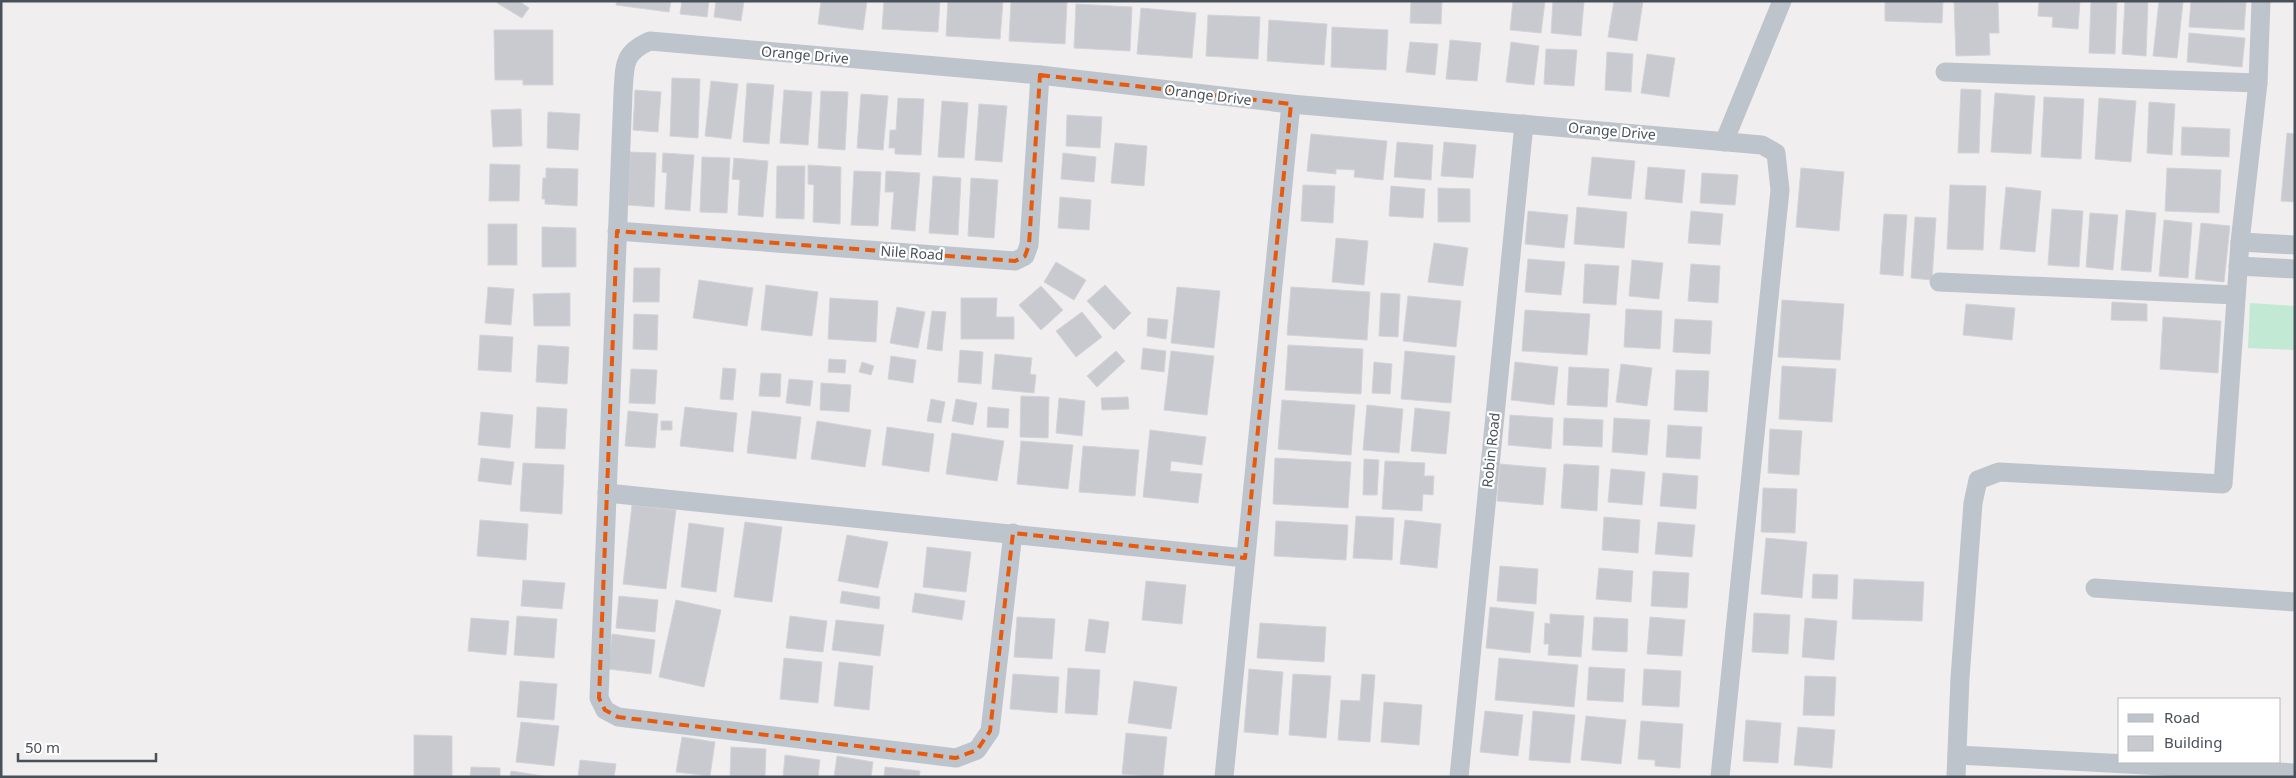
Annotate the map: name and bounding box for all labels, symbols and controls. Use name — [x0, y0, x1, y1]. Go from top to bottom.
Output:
street label: Orange Drive — [761, 41, 850, 68]
street label: Orange Drive — [1163, 80, 1253, 109]
street label: Orange Drive — [1568, 117, 1657, 144]
street label: Nile Road — [880, 241, 944, 264]
street label: Robin Road — [1477, 411, 1504, 488]
legend — [2118, 698, 2281, 763]
text: Road — [2164, 707, 2200, 727]
scale bar — [18, 730, 155, 762]
text: Building — [2164, 732, 2222, 752]
text: 50 m — [25, 737, 60, 757]

